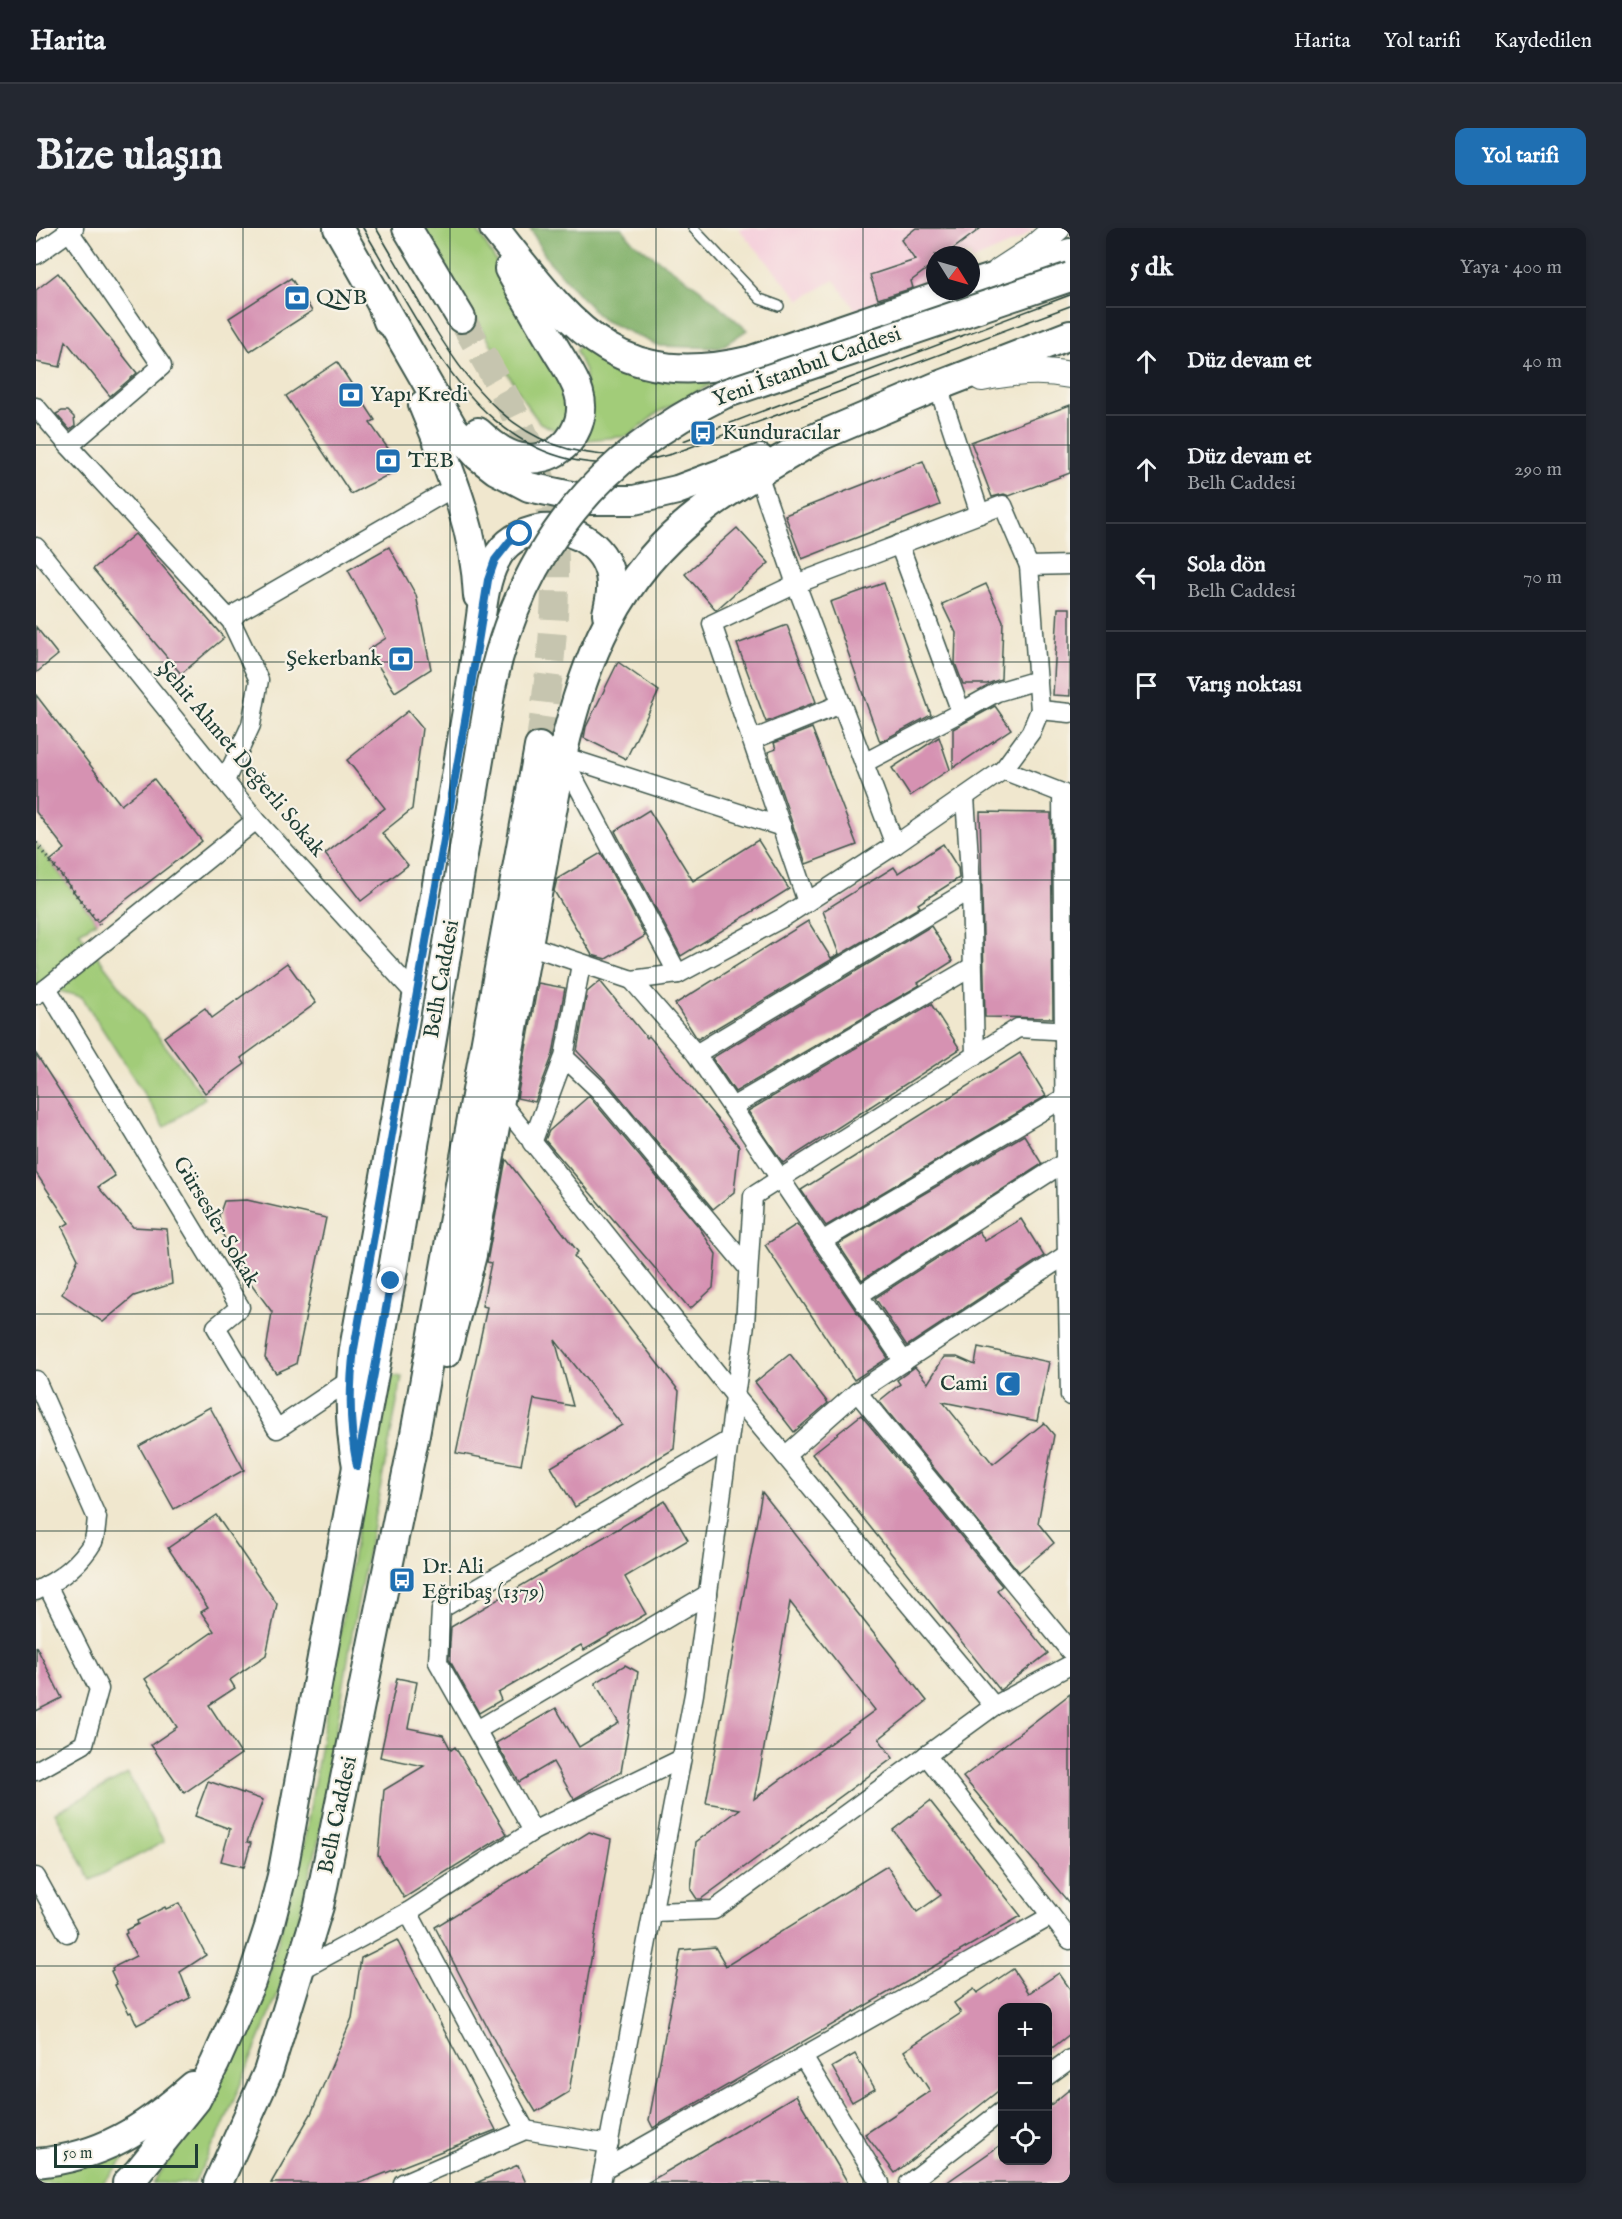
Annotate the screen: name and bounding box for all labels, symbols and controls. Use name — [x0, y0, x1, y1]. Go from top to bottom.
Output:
text: Harita — [30, 24, 106, 59]
text: Harita — [1294, 28, 1351, 55]
text: Yol tarifi — [1384, 28, 1461, 55]
text: Kaydedilen — [1494, 28, 1592, 55]
button: Yol tarifi — [1455, 128, 1586, 185]
text: Bize ulaşın — [36, 130, 223, 183]
north arrow — [926, 246, 980, 300]
text: 5 dk — [1130, 251, 1173, 284]
text: Yaya · 400 m — [1460, 255, 1562, 280]
bank icon: QNB — [282, 283, 312, 313]
place label: QNB — [316, 284, 367, 312]
street label: Yeni İstanbul Caddesi — [709, 320, 905, 414]
icon: ahead — [1130, 345, 1163, 378]
text: Düz devam et — [1187, 347, 1312, 375]
text: 40 m — [1523, 349, 1562, 374]
bank icon: Yapı Kredi — [336, 380, 366, 410]
place label: Yapı Kredi — [370, 381, 468, 409]
bus stop icon: Kunduracılar — [688, 418, 718, 448]
place label: Kunduracılar — [722, 419, 841, 447]
text: Düz devam et — [1187, 443, 1312, 471]
bank icon: TEB — [373, 446, 403, 476]
place label: TEB — [408, 447, 454, 475]
icon: ahead — [1130, 453, 1163, 486]
text: 290 m — [1514, 457, 1562, 482]
text: Belh Caddesi — [1187, 471, 1296, 496]
route start — [506, 520, 532, 546]
text: Sola dön — [1187, 551, 1266, 579]
icon: left — [1130, 561, 1163, 594]
text: 70 m — [1523, 565, 1562, 590]
text: Belh Caddesi — [1187, 579, 1296, 604]
bank icon: Şekerbank — [386, 644, 416, 674]
place label: Şekerbank — [286, 645, 382, 673]
street label: Şehit Ahmet Değerli Sokak — [151, 655, 332, 863]
icon: arrive — [1130, 669, 1163, 702]
text: Varış noktası — [1187, 671, 1302, 699]
street label: Belh Caddesi — [418, 918, 466, 1040]
street label: Gürsesler Sokak — [166, 1152, 266, 1293]
route end — [377, 1267, 403, 1293]
mosque icon: Cami — [993, 1369, 1023, 1399]
place label: Cami — [940, 1370, 988, 1398]
place label: Dr. Ali Eğribaş (1379) — [422, 1553, 545, 1606]
bus stop icon: Dr. Ali Eğribaş (1379) — [387, 1565, 417, 1595]
street label: Belh Caddesi — [312, 1753, 364, 1876]
map controls — [998, 2003, 1052, 2165]
button: + — [998, 2003, 1052, 2057]
button: − — [998, 2057, 1052, 2111]
button: locate — [998, 2111, 1052, 2165]
scale bar — [54, 2141, 198, 2168]
text: 50 m — [63, 2144, 92, 2164]

